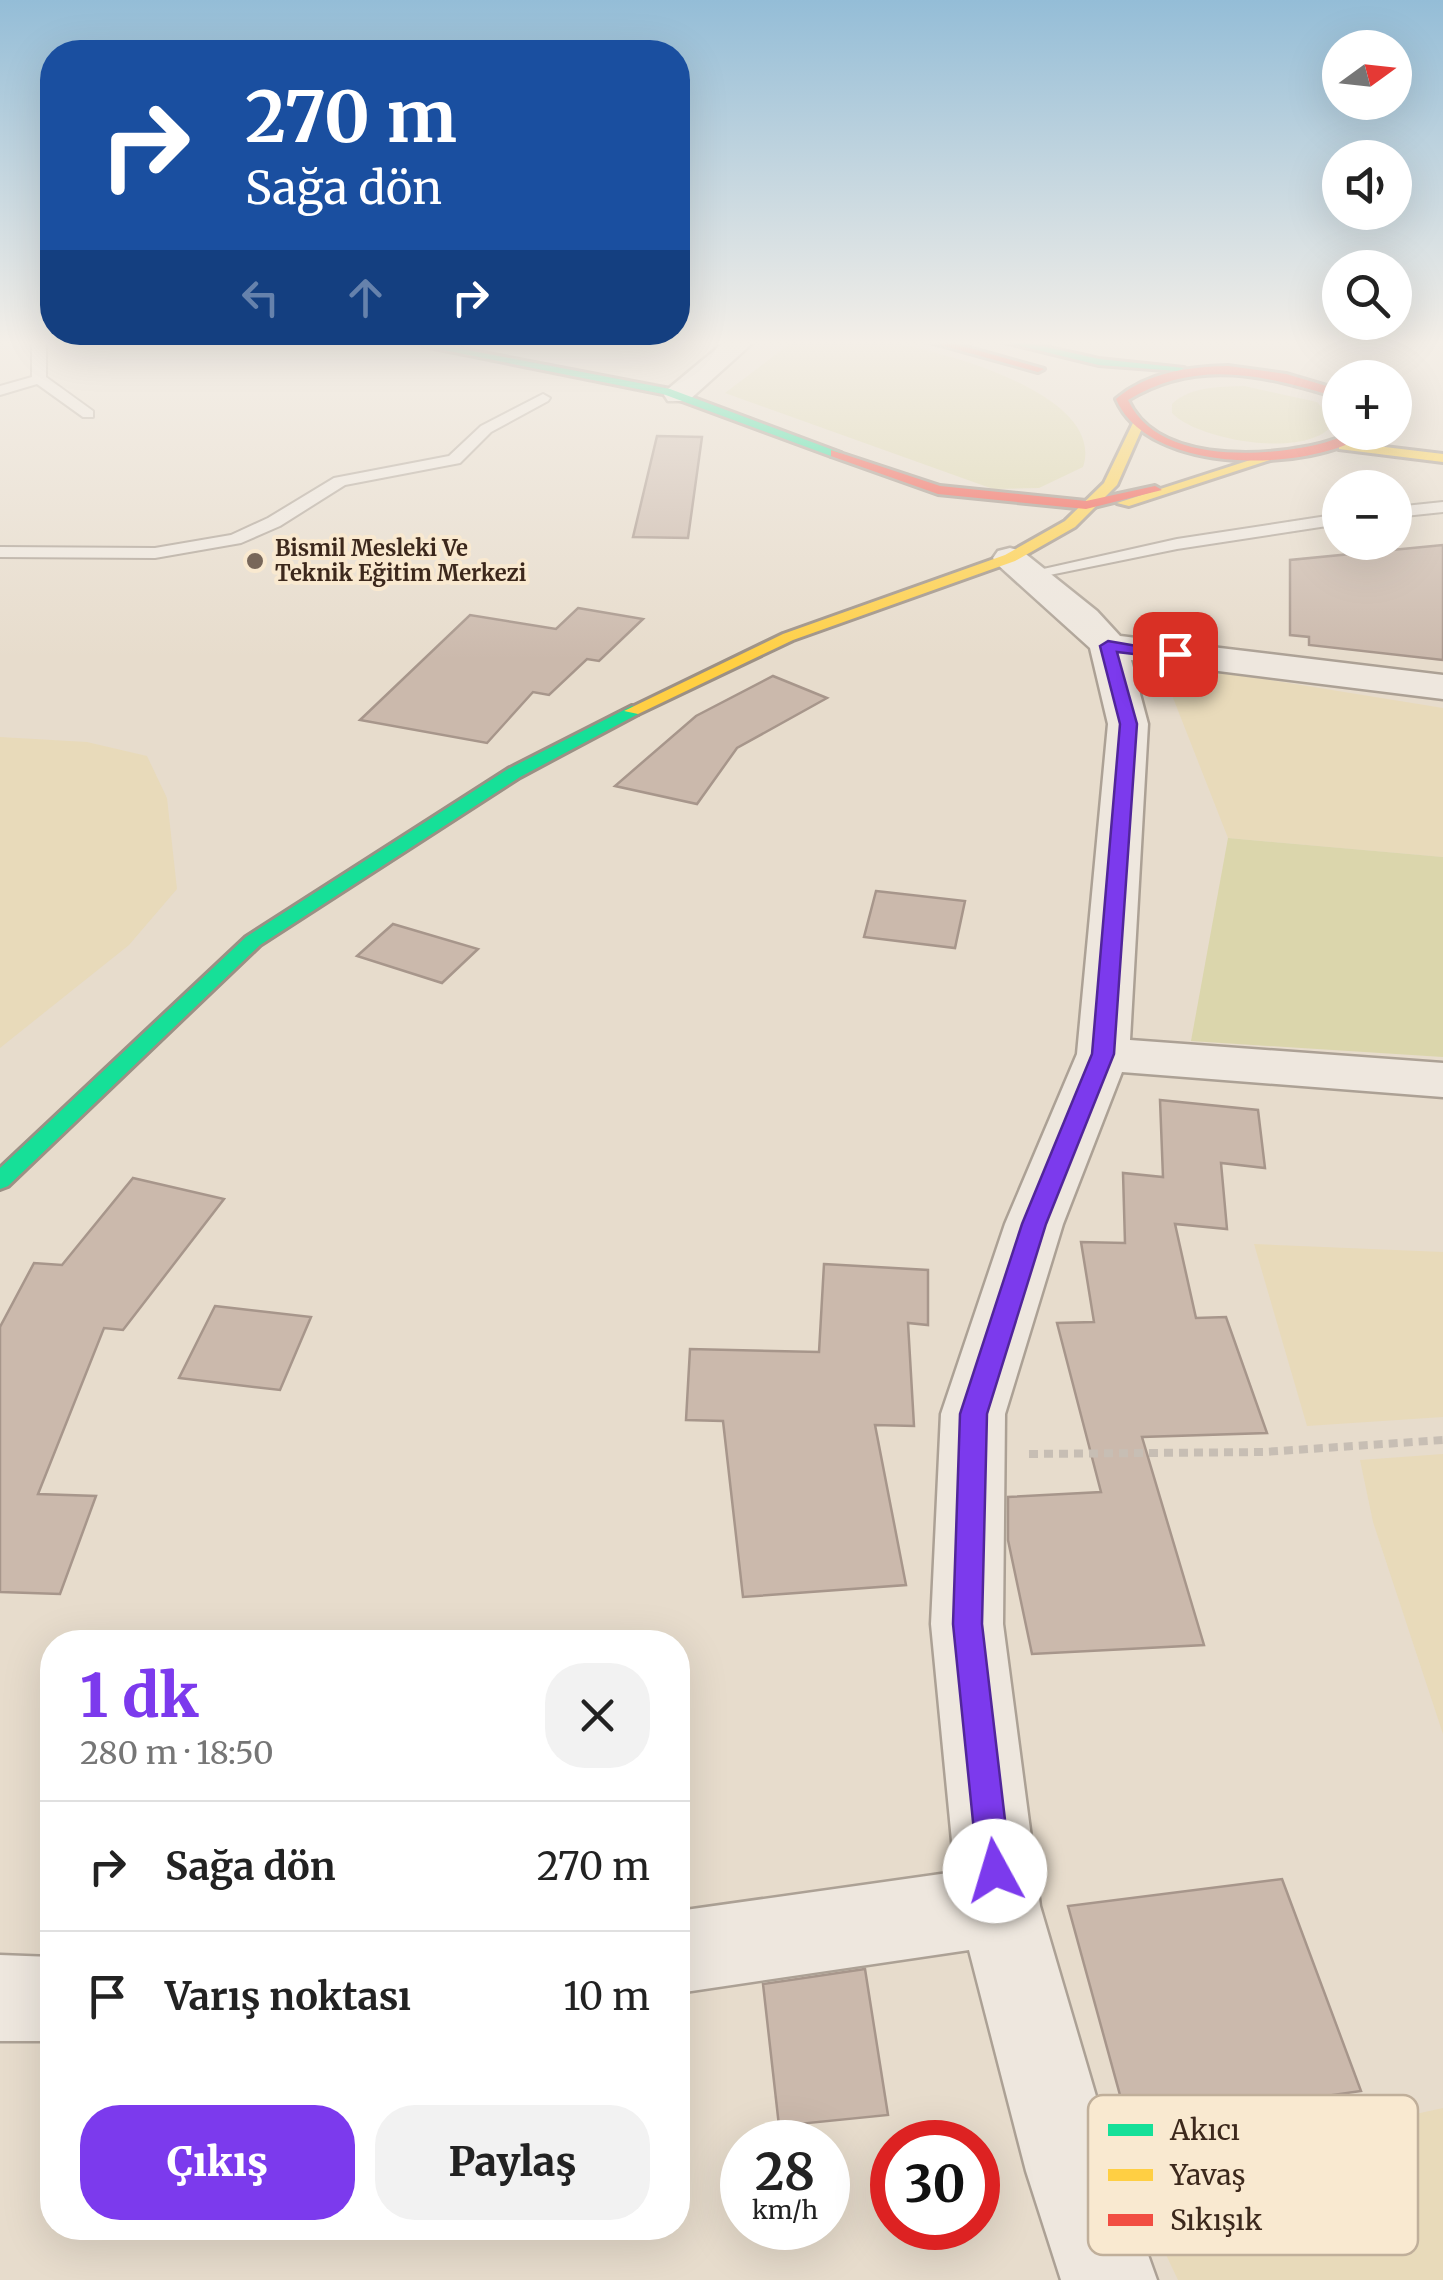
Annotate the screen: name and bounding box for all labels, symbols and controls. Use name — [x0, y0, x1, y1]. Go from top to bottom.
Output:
north arrow — [1322, 30, 1412, 120]
map controls — [1322, 30, 1412, 560]
text: 270 m — [245, 73, 457, 161]
icon: right — [80, 80, 210, 210]
button: sound — [1322, 140, 1412, 230]
text: Sağa dön — [245, 160, 442, 216]
button: search — [1322, 250, 1412, 340]
icon: left — [233, 270, 288, 325]
icon: ahead — [338, 270, 393, 325]
icon: right — [443, 270, 498, 325]
button: + — [1322, 360, 1412, 450]
button: − — [1322, 470, 1412, 560]
place label: Bismil Mesleki Ve Teknik Eğitim Merkezi — [275, 534, 526, 587]
marker: Bismil Mesleki Ve Teknik Eğitim Merkezi — [244, 550, 266, 572]
pin — [1133, 612, 1218, 697]
icon: arrive — [1148, 627, 1203, 682]
text: 1 dk — [80, 1658, 199, 1733]
button: close — [545, 1663, 650, 1768]
text: 280 m · 18:50 — [80, 1733, 274, 1773]
position arrow — [943, 1819, 1047, 1923]
icon: right — [80, 1839, 135, 1894]
text: Sağa dön — [165, 1843, 336, 1890]
text: 270 m — [537, 1843, 650, 1890]
icon: arrive — [80, 1969, 135, 2024]
text: Varış noktası — [165, 1973, 411, 2020]
text: 10 m — [563, 1973, 650, 2020]
legend — [1088, 2095, 1418, 2255]
button: Çıkış — [80, 2105, 355, 2220]
button: Paylaş — [375, 2105, 650, 2220]
text: Akıcı — [1169, 2112, 1240, 2148]
speed limit sign: 30 — [870, 2120, 1000, 2250]
text: 28 — [755, 2141, 815, 2204]
text: Yavaş — [1169, 2157, 1245, 2193]
text: km/h — [752, 2194, 818, 2226]
text: Sıkışık — [1170, 2202, 1262, 2238]

